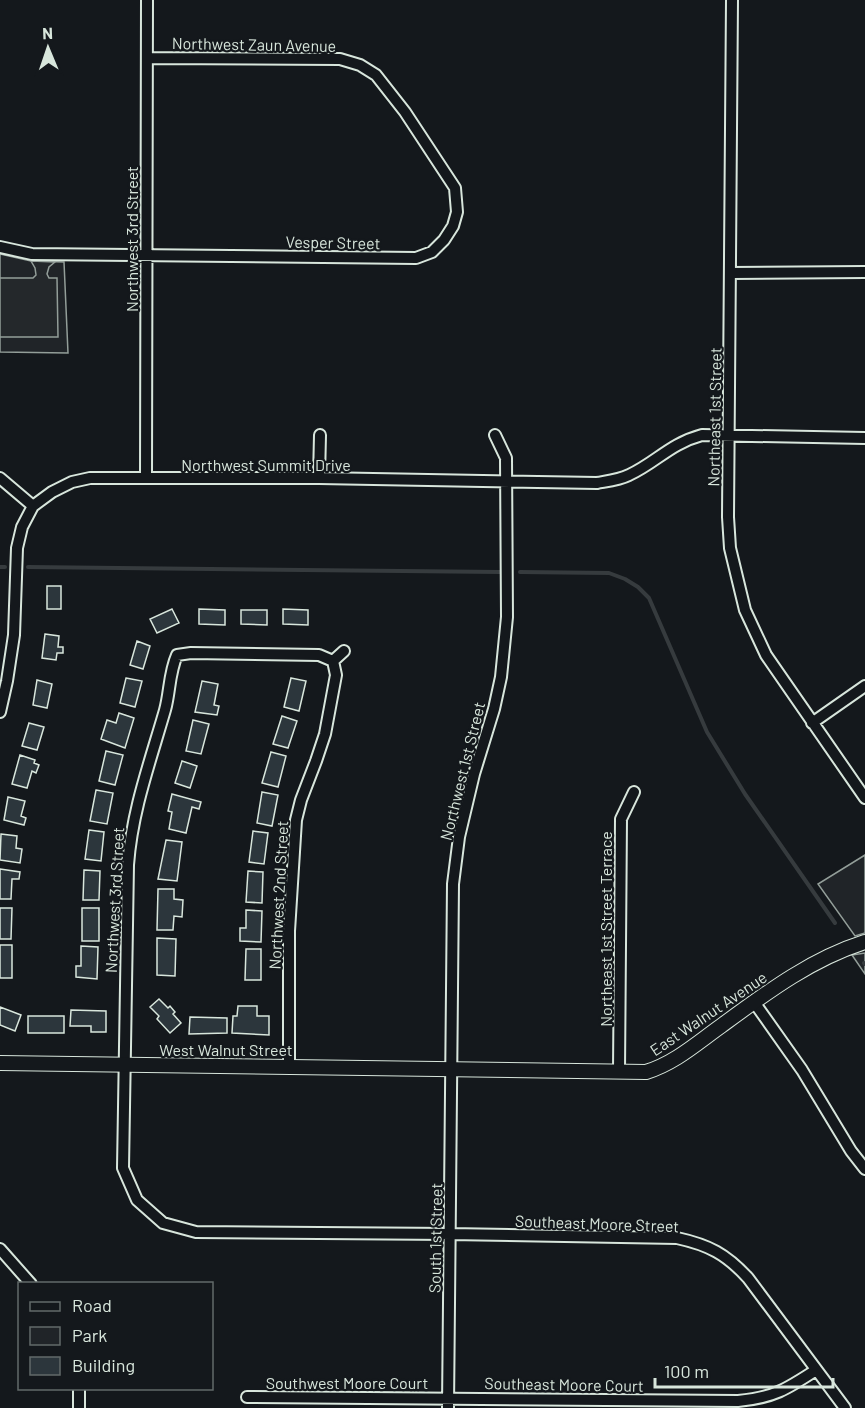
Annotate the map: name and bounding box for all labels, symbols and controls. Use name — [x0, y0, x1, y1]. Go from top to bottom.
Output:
north arrow — [18, 18, 78, 78]
text: N — [42, 23, 53, 42]
street label: Northwest Zaun Avenue — [172, 33, 336, 55]
street label: Northwest 3rd Street — [122, 166, 141, 312]
street label: Vesper Street — [285, 232, 381, 252]
street label: Northeast 1st Street — [703, 347, 725, 487]
street label: Northwest Summit Drive — [181, 455, 351, 474]
street label: Northwest 1st Street — [436, 700, 488, 842]
street label: Northwest 2nd Street — [265, 820, 291, 970]
street label: Northwest 3rd Street — [101, 827, 127, 973]
street label: Northeast 1st Street Terrace — [596, 831, 615, 1027]
street label: East Walnut Avenue — [646, 967, 770, 1059]
street label: West Walnut Street — [159, 1040, 293, 1059]
street label: South 1st Street — [425, 1183, 445, 1293]
street label: Southeast Moore Street — [515, 1211, 679, 1235]
legend — [18, 1282, 213, 1390]
text: Road — [72, 1294, 112, 1316]
text: Park — [72, 1324, 107, 1346]
scale bar — [655, 1351, 834, 1389]
text: Building — [72, 1354, 135, 1376]
text: 100 m — [664, 1360, 709, 1382]
street label: Southwest Moore Court — [266, 1373, 428, 1392]
street label: Southeast Moore Court — [484, 1373, 644, 1395]

